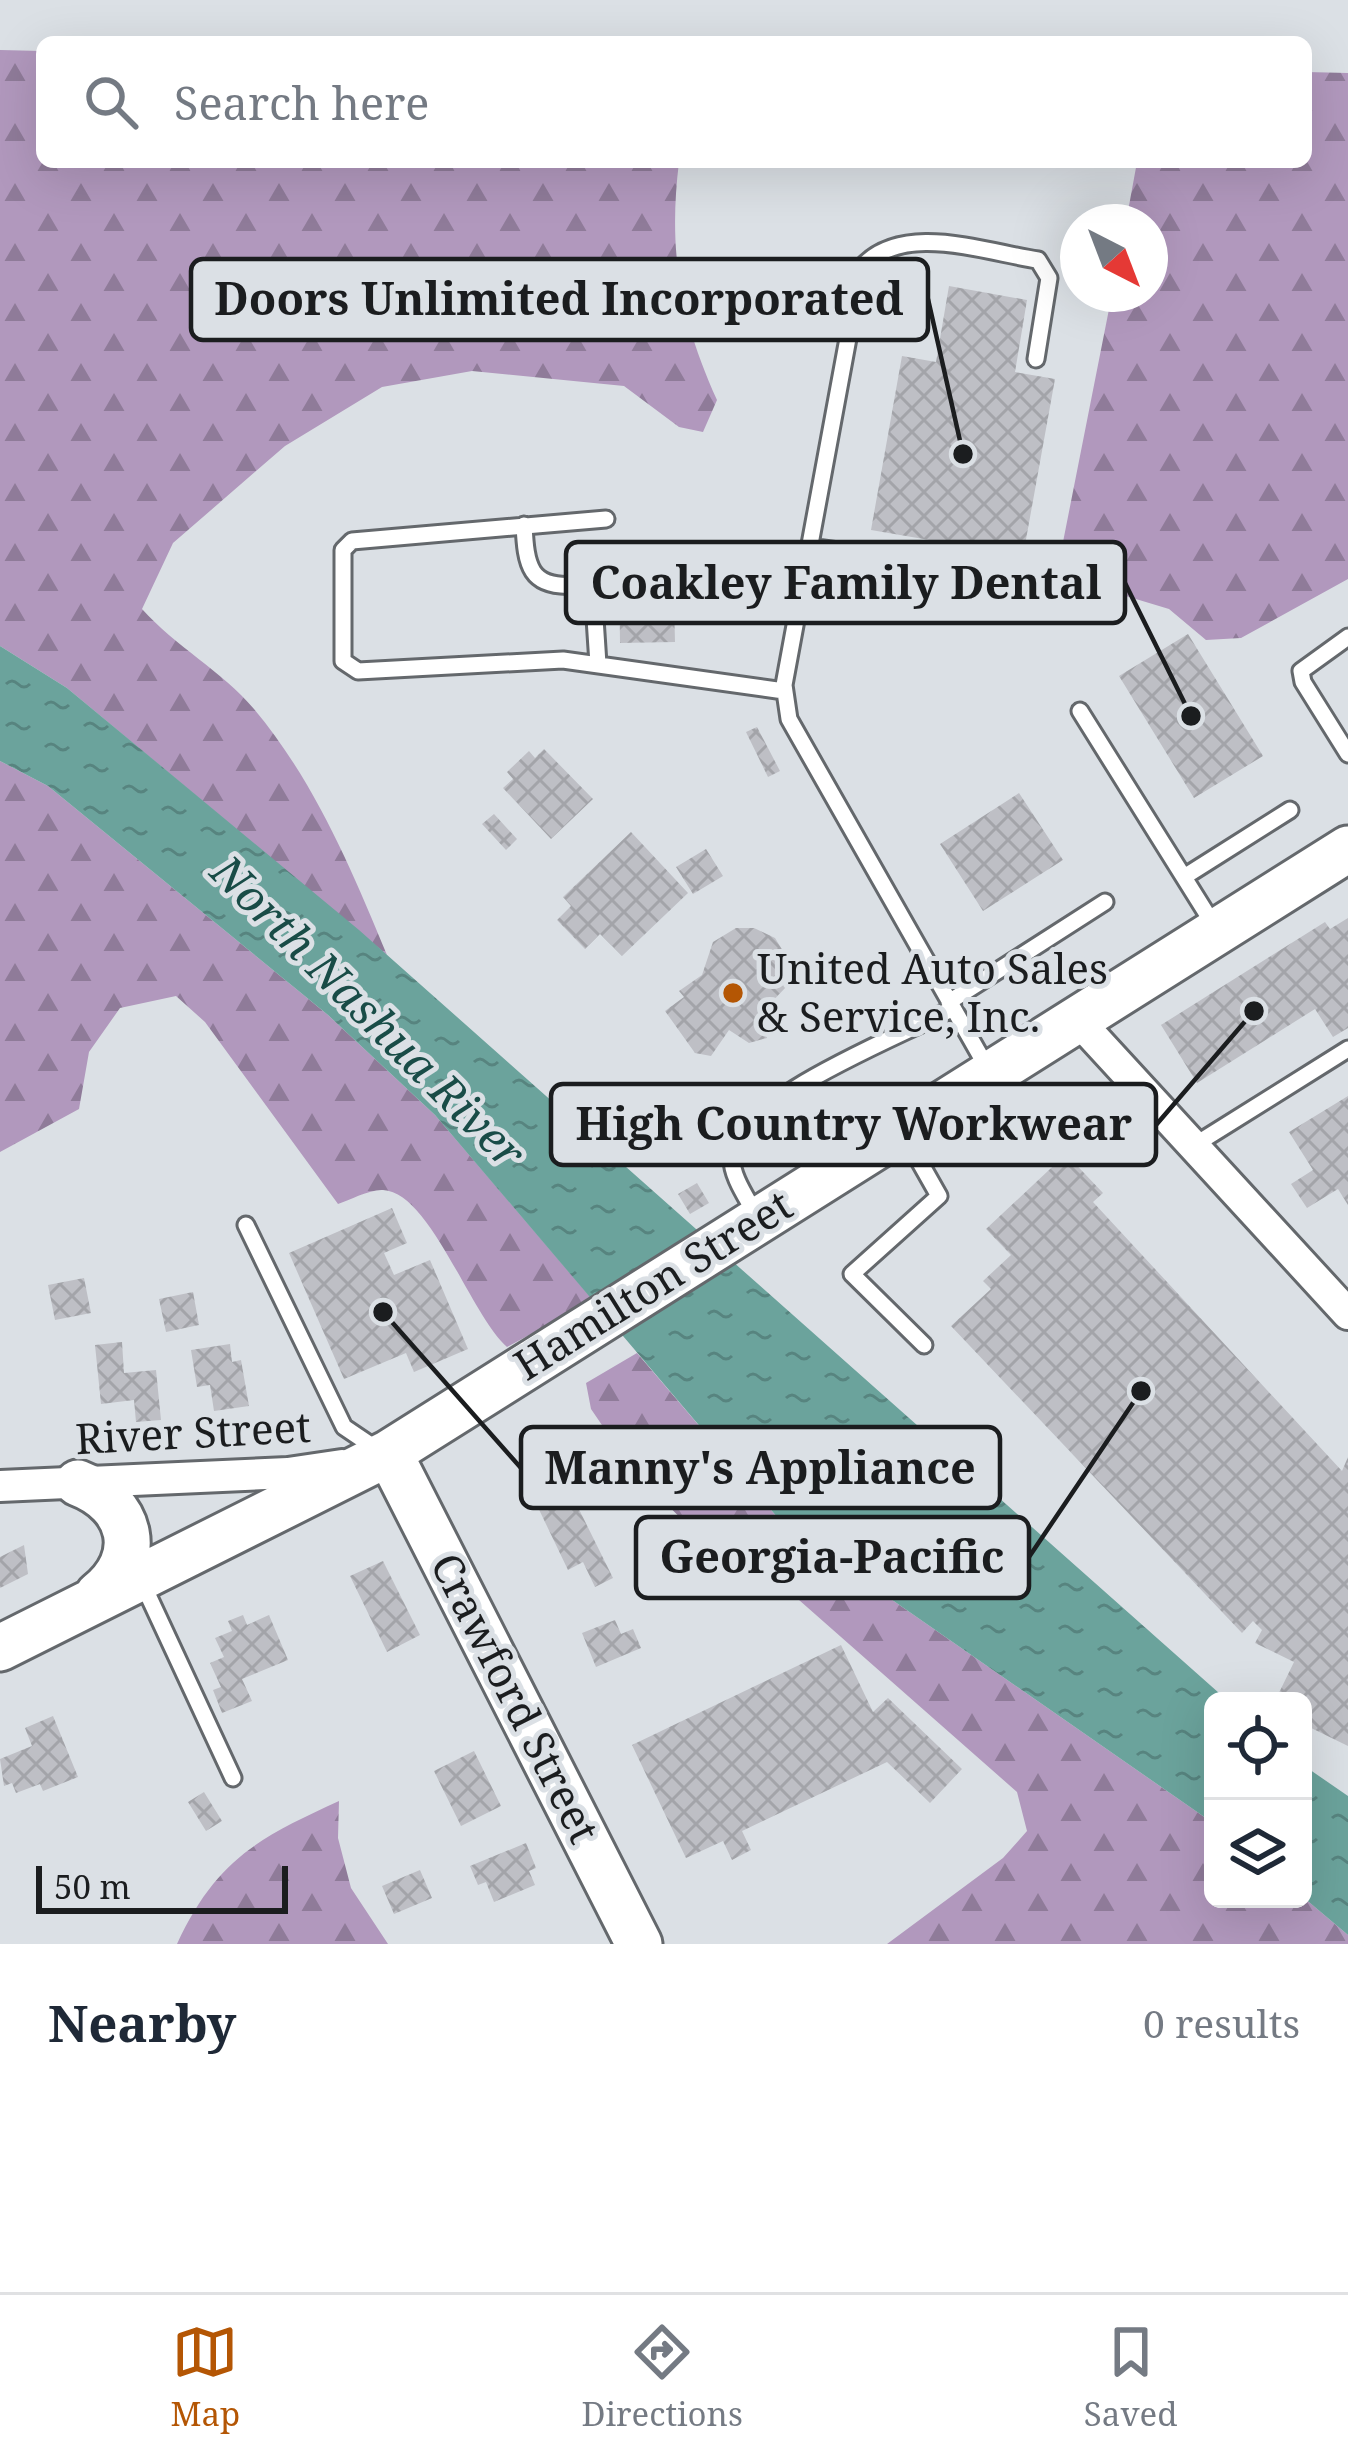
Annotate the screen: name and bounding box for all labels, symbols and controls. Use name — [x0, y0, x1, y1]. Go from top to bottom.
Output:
search box — [36, 36, 1312, 168]
icon: search — [78, 69, 144, 135]
text: Search here — [174, 72, 429, 133]
north arrow — [1060, 204, 1168, 312]
callout: Doors Unlimited Incorporated — [191, 259, 928, 340]
text: Doors Unlimited Incorporated — [214, 267, 904, 328]
callout: Coakley Family Dental — [566, 542, 1125, 623]
text: Coakley Family Dental — [590, 551, 1102, 612]
water label: North Nashua River — [198, 840, 540, 1182]
place label: United Auto Sales & Service, Inc. — [757, 939, 1108, 1044]
marker: United Auto Sales & Service, Inc. — [720, 980, 746, 1006]
callout: High Country Workwear — [551, 1084, 1156, 1165]
text: High Country Workwear — [576, 1092, 1132, 1153]
street label: Hamilton Street — [503, 1175, 802, 1392]
street label: River Street — [74, 1397, 312, 1466]
callout: Manny's Appliance — [521, 1427, 1000, 1508]
text: Manny's Appliance — [544, 1436, 976, 1497]
callout: Georgia-Pacific — [636, 1517, 1029, 1598]
text: Georgia-Pacific — [660, 1525, 1004, 1586]
street label: Crawford Street — [419, 1543, 614, 1852]
map controls — [1204, 1692, 1312, 1908]
button: locate — [1204, 1692, 1312, 1800]
button: layers — [1204, 1800, 1312, 1908]
scale bar — [36, 1860, 288, 1913]
text: 50 m — [54, 1864, 131, 1909]
text: Nearby — [48, 1987, 236, 2057]
text: 0 results — [1143, 1996, 1300, 2049]
tab: Map — [171, 2319, 240, 2436]
tab: Directions — [581, 2319, 743, 2436]
tab: Saved — [1084, 2319, 1177, 2436]

